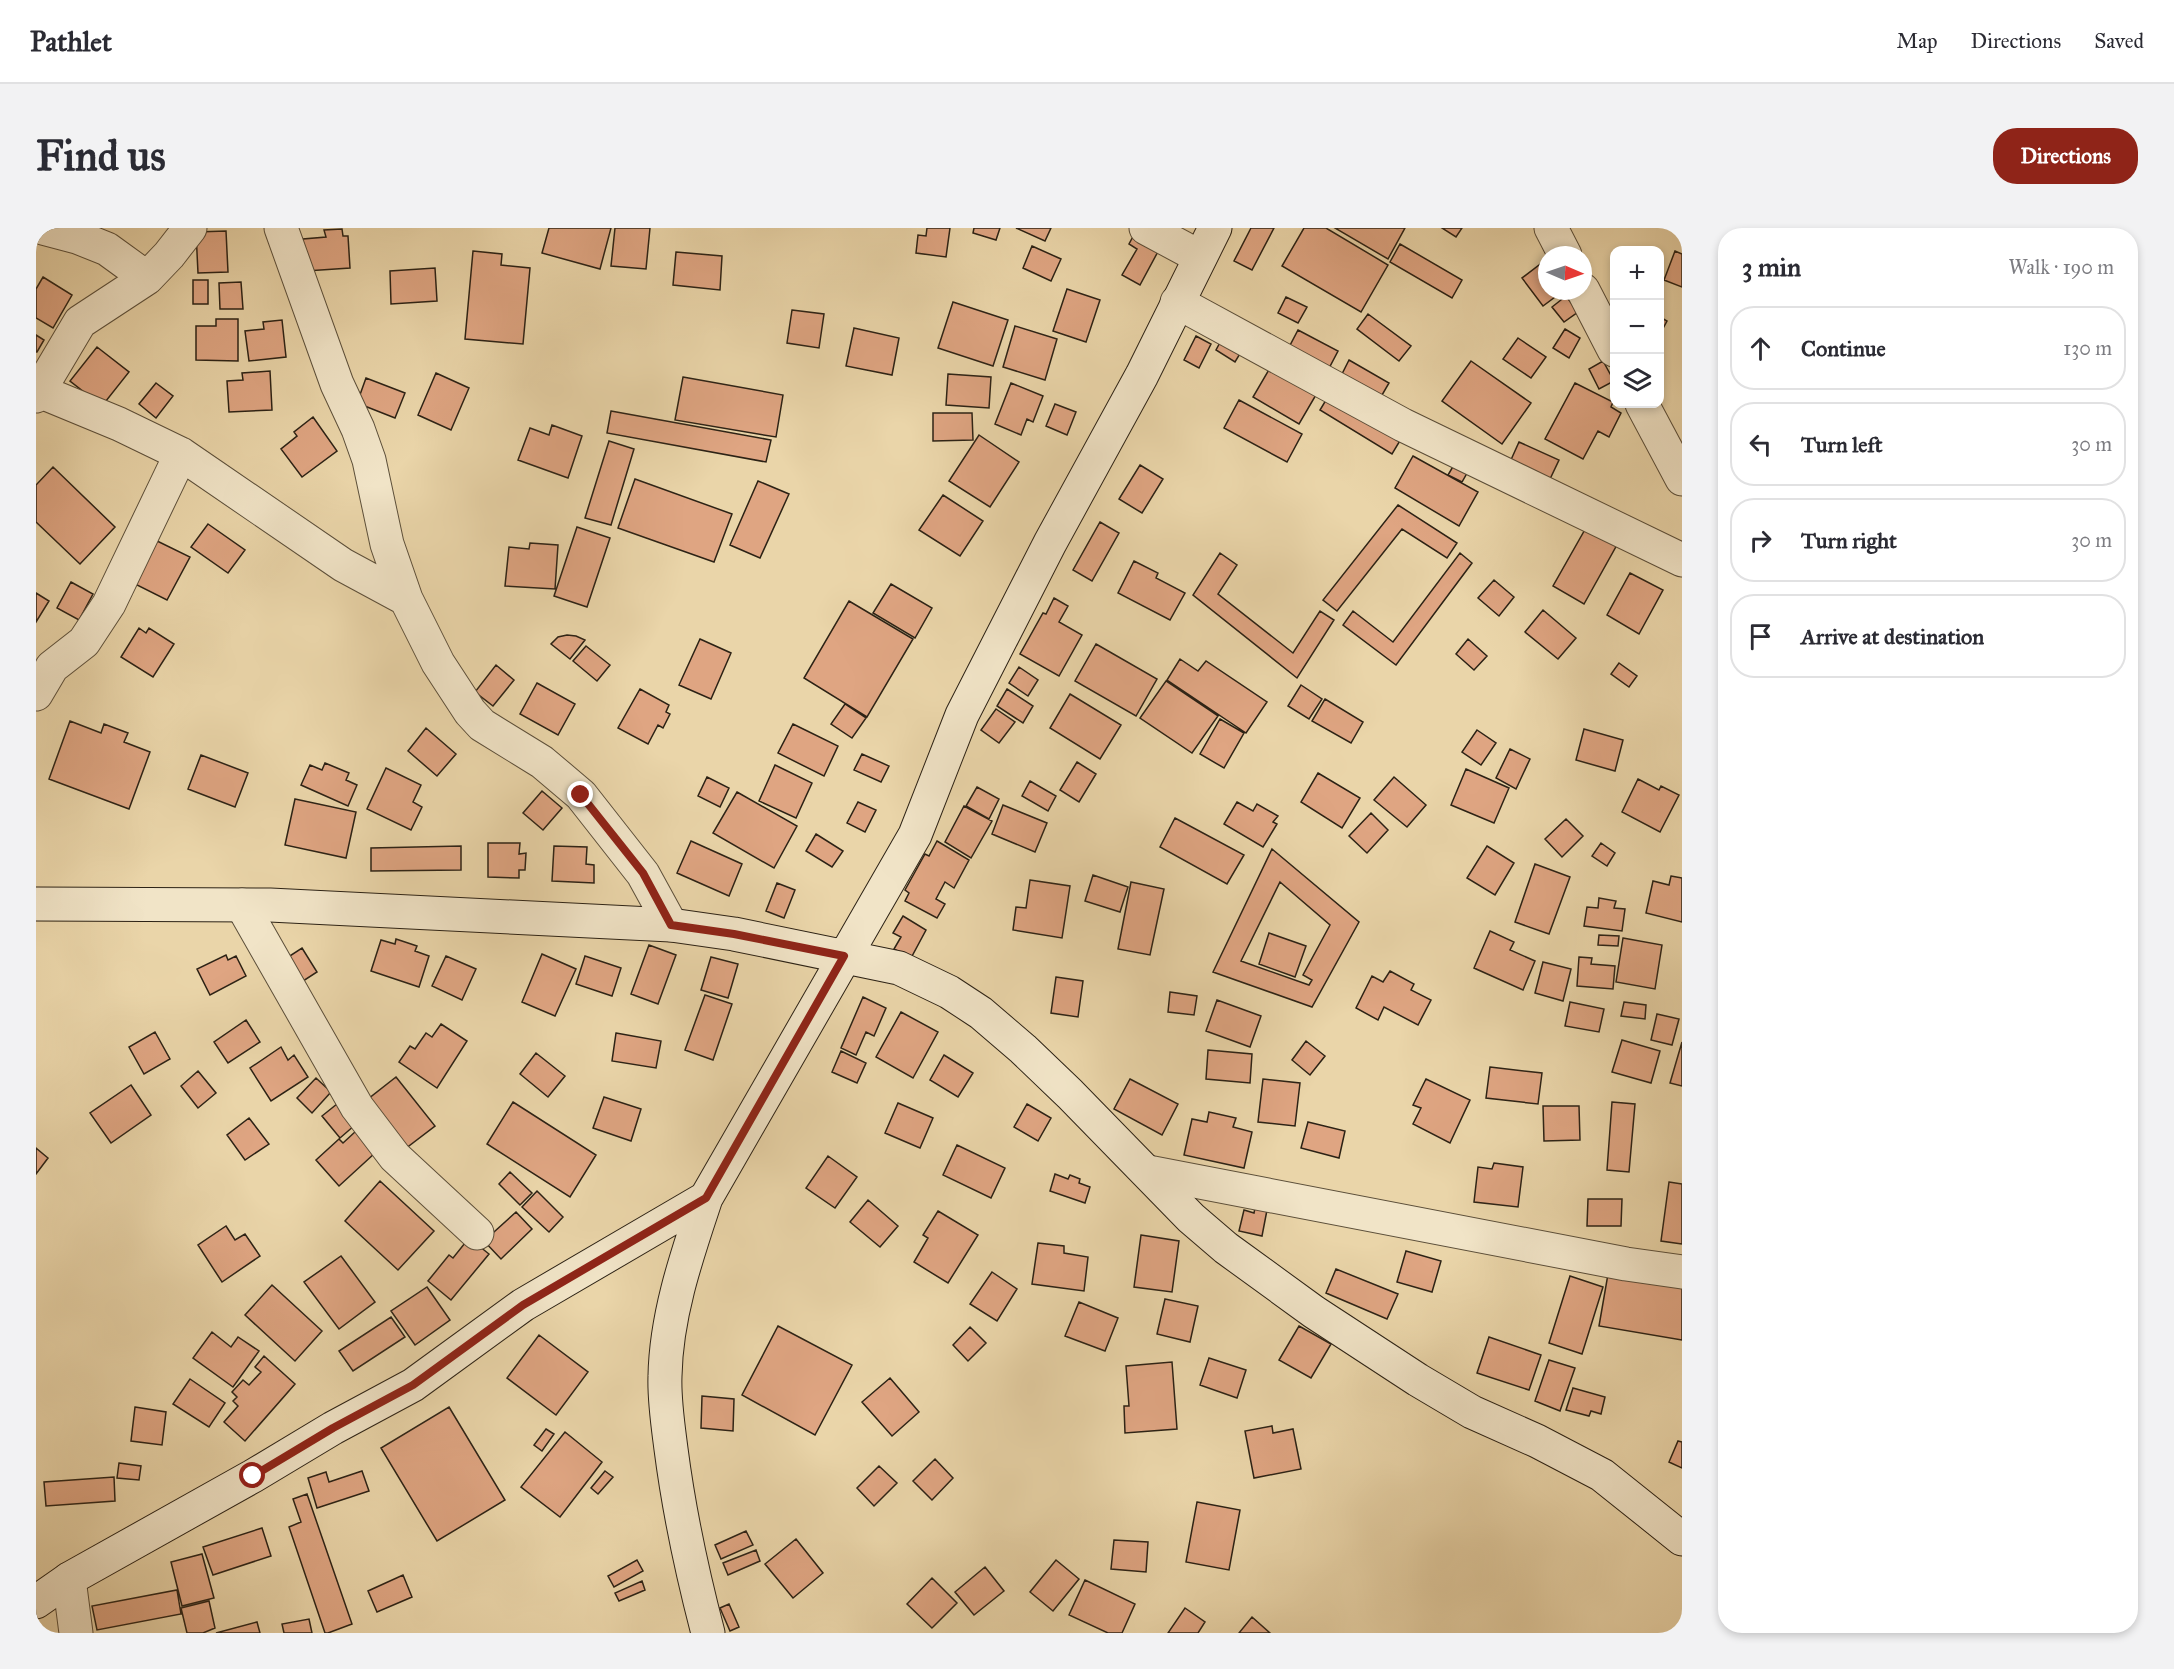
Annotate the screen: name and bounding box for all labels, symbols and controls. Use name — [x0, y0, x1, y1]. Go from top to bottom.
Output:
text: Pathlet — [30, 24, 112, 59]
text: Map — [1897, 28, 1938, 54]
text: Directions — [1971, 28, 2061, 54]
text: Saved — [2094, 28, 2144, 54]
button: Directions — [1993, 128, 2138, 184]
text: Find us — [36, 130, 166, 182]
north arrow — [1538, 246, 1592, 300]
map controls — [1610, 246, 1664, 408]
button: + — [1610, 246, 1664, 300]
text: 3 min — [1742, 251, 1801, 283]
text: Walk · 190 m — [2009, 255, 2114, 279]
button: − — [1610, 300, 1664, 354]
icon: ahead — [1744, 332, 1777, 365]
text: Continue — [1801, 335, 1886, 362]
text: 130 m — [2063, 336, 2112, 360]
button: layers — [1610, 354, 1664, 408]
icon: left — [1744, 428, 1777, 461]
text: Turn left — [1801, 431, 1883, 458]
text: 30 m — [2071, 432, 2112, 456]
icon: right — [1744, 524, 1777, 557]
text: Turn right — [1801, 527, 1897, 554]
text: 30 m — [2071, 528, 2112, 552]
icon: arrive — [1744, 620, 1777, 653]
text: Arrive at destination — [1801, 623, 1984, 650]
route end — [567, 781, 593, 807]
route start — [239, 1462, 265, 1488]

